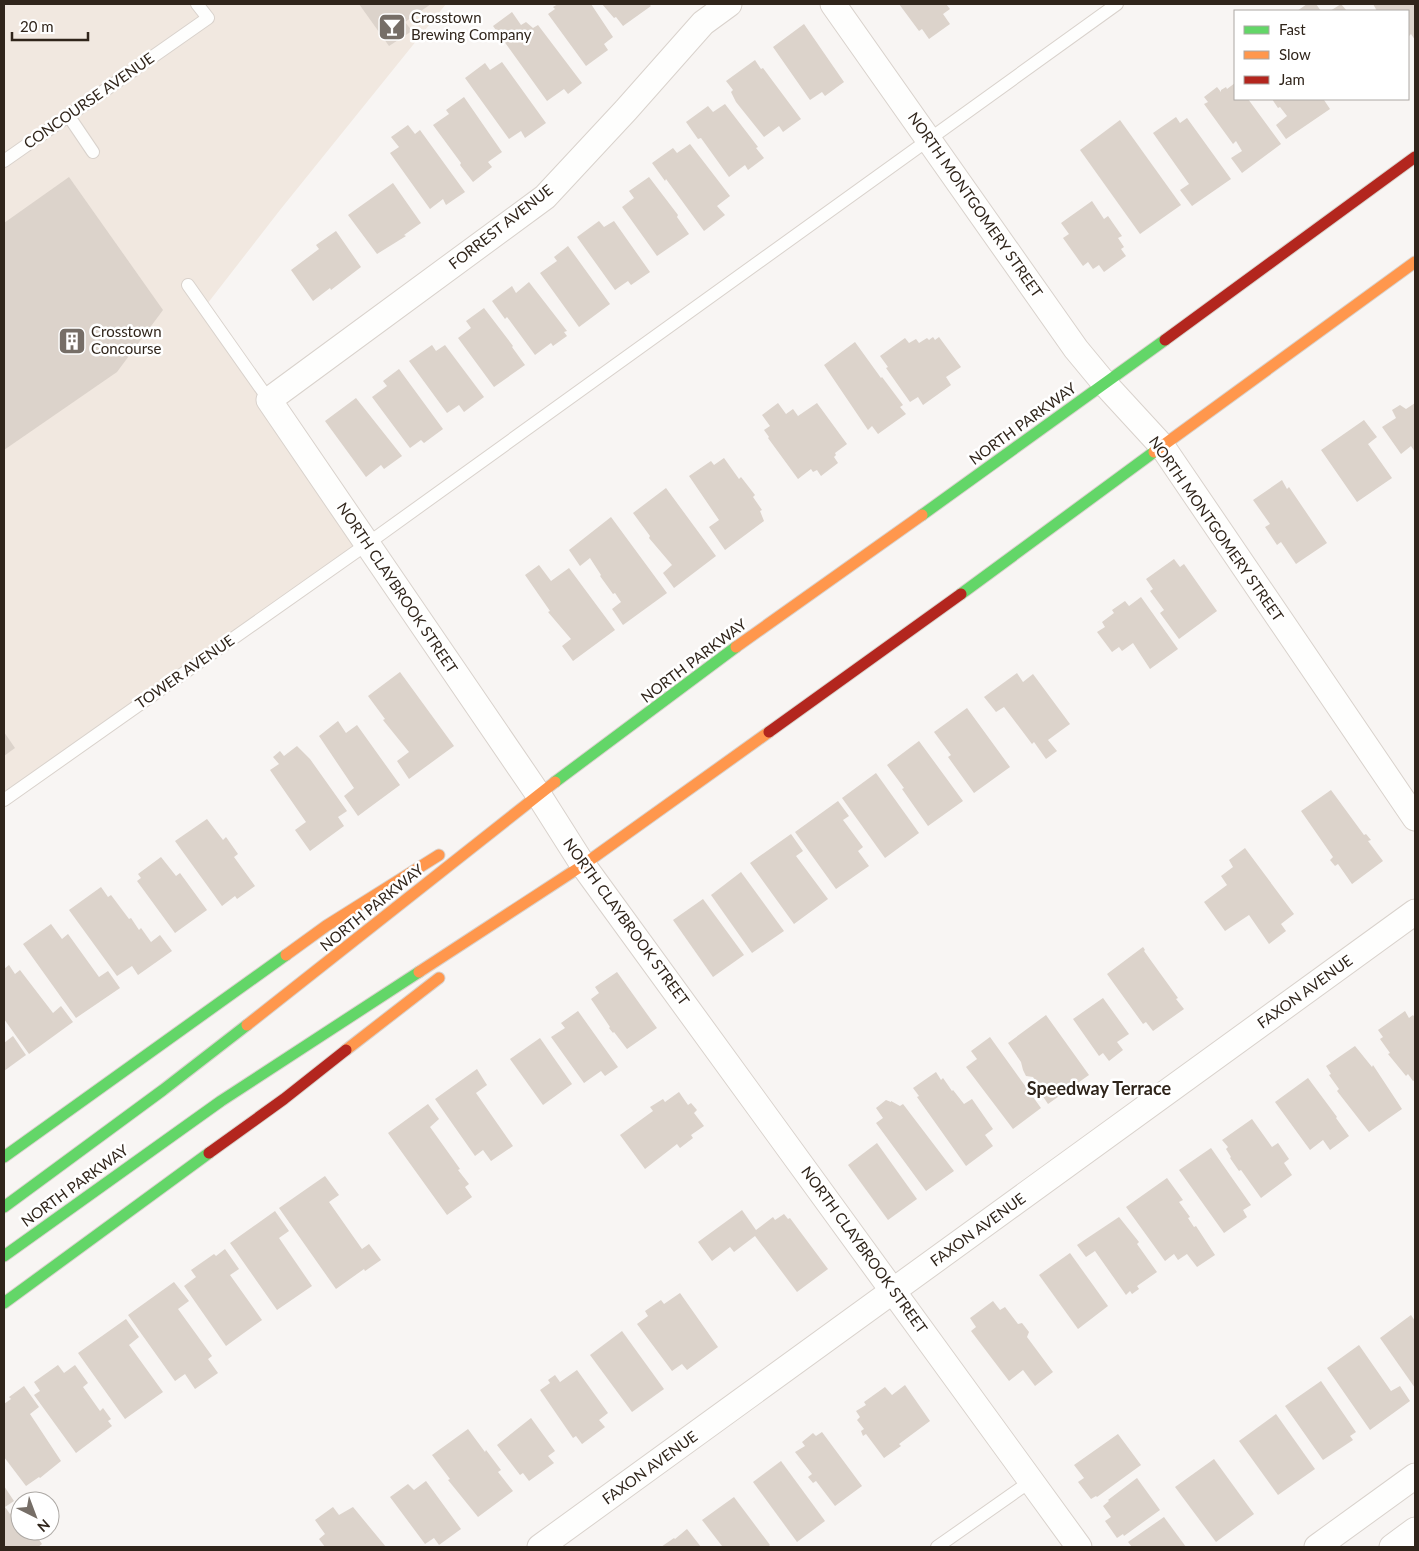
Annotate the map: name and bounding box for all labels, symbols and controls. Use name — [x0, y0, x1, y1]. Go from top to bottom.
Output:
place label: Crosstown Brewing Company — [411, 8, 532, 43]
scale bar — [12, 10, 89, 42]
legend — [1234, 10, 1409, 100]
bar icon: Crosstown Brewing Company — [377, 12, 407, 42]
text: 20 m — [20, 17, 54, 35]
text: Fast — [1279, 20, 1306, 38]
text: Slow — [1279, 45, 1311, 63]
street label: CONCOURSE AVENUE — [20, 48, 157, 152]
text: Jam — [1279, 70, 1305, 88]
street label: NORTH MONTGOMERY STREET — [905, 108, 1047, 301]
street label: FORREST AVENUE — [445, 180, 556, 272]
place label: Crosstown Concourse — [91, 322, 162, 357]
building icon: Crosstown Concourse — [57, 326, 87, 356]
street label: NORTH PARKWAY — [965, 378, 1080, 468]
street label: NORTH MONTGOMERY STREET — [1146, 432, 1288, 625]
street label: NORTH CLAYBROOK STREET — [334, 499, 462, 676]
street label: NORTH PARKWAY — [637, 614, 750, 706]
street label: TOWER AVENUE — [132, 630, 237, 712]
street label: NORTH CLAYBROOK STREET — [560, 834, 694, 1009]
street label: NORTH PARKWAY — [316, 860, 427, 954]
street label: FAXON AVENUE — [1253, 951, 1355, 1032]
district label: Speedway Terrace — [1027, 1077, 1172, 1099]
street label: NORTH PARKWAY — [17, 1140, 132, 1230]
street label: NORTH CLAYBROOK STREET — [798, 1162, 932, 1337]
street label: FAXON AVENUE — [926, 1189, 1028, 1270]
street label: FAXON AVENUE — [598, 1427, 700, 1508]
north arrow — [10, 1491, 60, 1541]
text: N — [34, 1516, 54, 1536]

